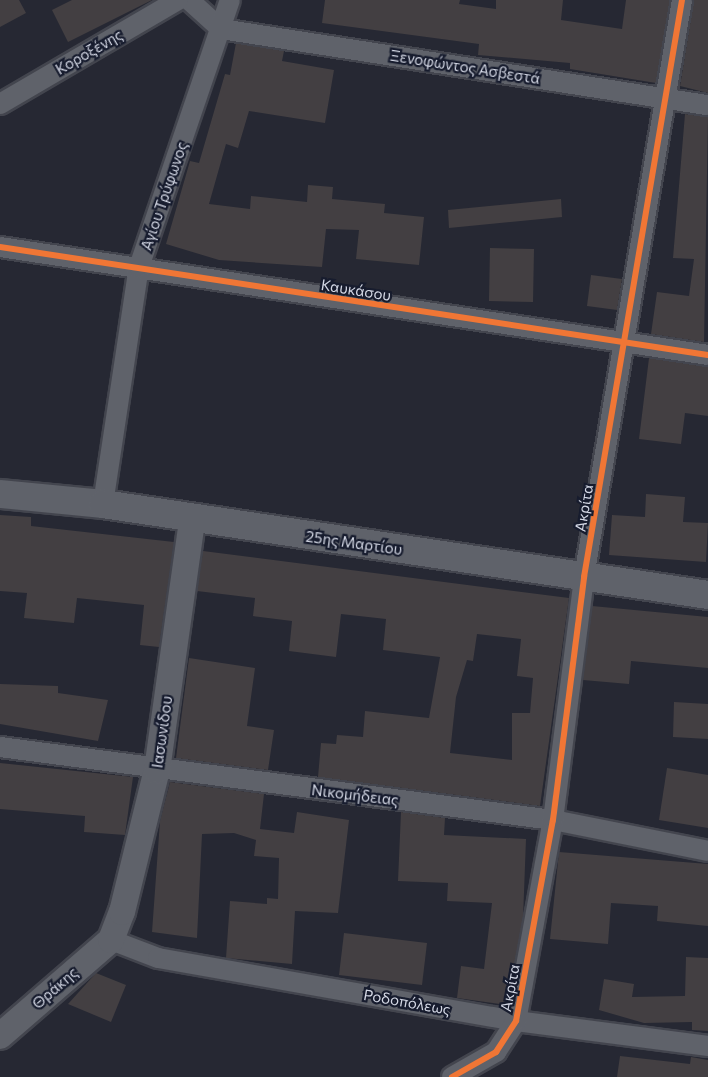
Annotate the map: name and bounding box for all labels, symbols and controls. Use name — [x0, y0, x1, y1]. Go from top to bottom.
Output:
street label: Κοροξένης — [52, 26, 126, 78]
street label: Ξενοφώντος Ασβεστά — [389, 46, 541, 88]
street label: Αγίου Τρύφωνος — [137, 139, 191, 253]
street label: Καυκάσου — [320, 276, 392, 304]
street label: Ακρίτα — [571, 483, 597, 533]
street label: 25ης Μαρτίου — [305, 527, 403, 559]
street label: Ιασωνίδου — [148, 695, 176, 769]
street label: Νικομήδειας — [310, 781, 400, 809]
street label: Θράκης — [29, 963, 81, 1013]
street label: Ακρίτα — [497, 963, 523, 1013]
street label: Ροδοπόλεως — [362, 985, 452, 1019]

